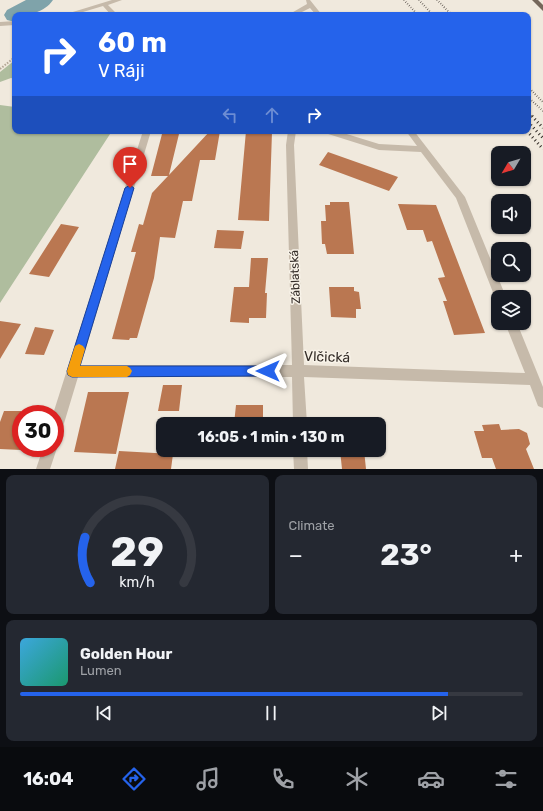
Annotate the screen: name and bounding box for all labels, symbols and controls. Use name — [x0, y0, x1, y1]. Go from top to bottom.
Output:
text: 60 m — [98, 26, 167, 59]
icon: right — [32, 28, 84, 80]
text: V Ráji — [98, 60, 145, 82]
icon: left — [219, 104, 241, 126]
icon: ahead — [261, 104, 283, 126]
icon: right — [303, 104, 325, 126]
north arrow — [491, 146, 531, 186]
map controls — [491, 146, 531, 330]
pin — [113, 147, 147, 188]
icon: arrive — [119, 153, 141, 175]
button: sound — [491, 194, 531, 234]
button: search — [491, 242, 531, 282]
street label: Záblatská — [287, 250, 303, 304]
button: layers — [491, 290, 531, 330]
street label: Vlčická — [304, 348, 350, 366]
position arrow — [247, 350, 289, 392]
speed limit sign: 30 — [12, 405, 64, 457]
text: 16:05 · 1 min · 130 m — [198, 428, 344, 446]
text: Climate — [289, 518, 335, 533]
text: 29 — [110, 526, 164, 575]
text: 23° — [380, 537, 432, 573]
text: − — [289, 542, 303, 569]
text: + — [509, 542, 523, 569]
text: km/h — [119, 573, 155, 590]
text: Golden Hour — [80, 645, 172, 663]
text: Lumen — [80, 663, 122, 678]
icon: previous — [93, 702, 115, 724]
icon: pause — [260, 702, 282, 724]
icon: next — [428, 702, 450, 724]
icon: directions — [120, 765, 148, 793]
icon: music — [194, 765, 222, 793]
icon: phone — [269, 765, 297, 793]
icon: climate — [343, 765, 371, 793]
icon: car — [417, 765, 445, 793]
icon: filters — [492, 765, 520, 793]
text: 16:04 — [23, 768, 74, 790]

